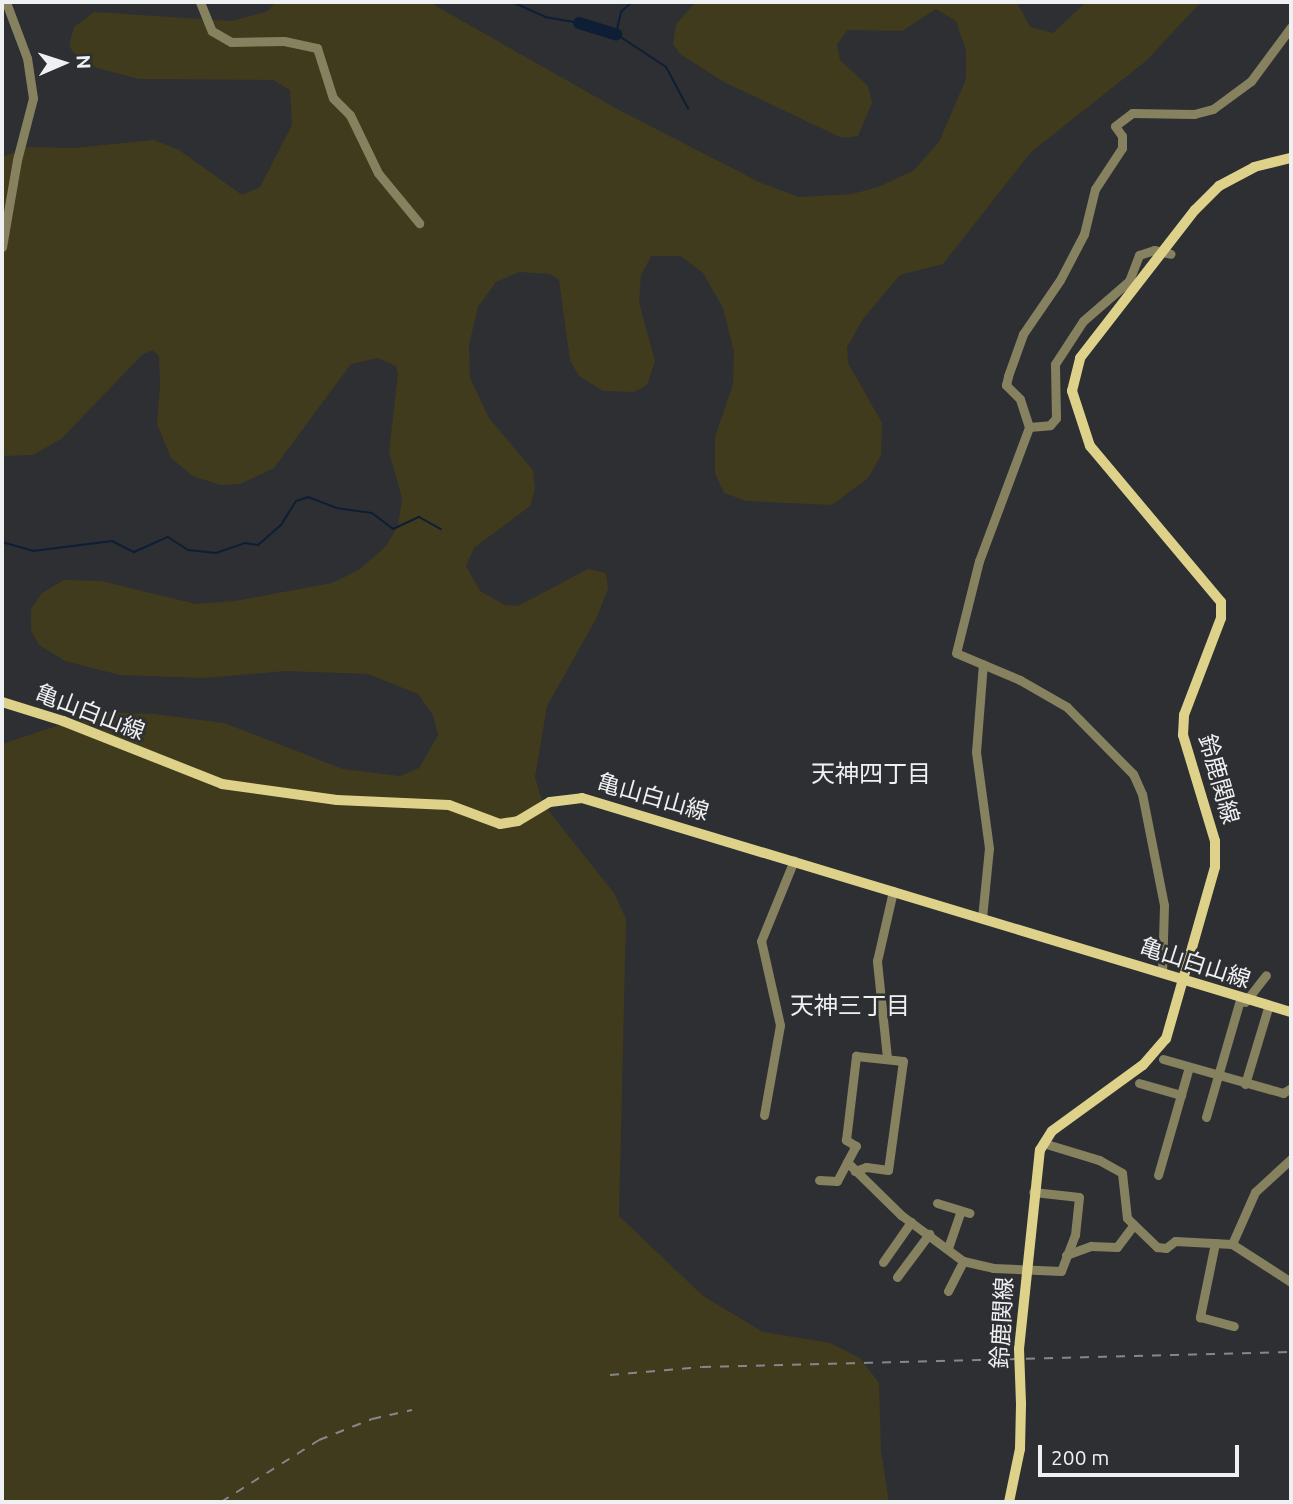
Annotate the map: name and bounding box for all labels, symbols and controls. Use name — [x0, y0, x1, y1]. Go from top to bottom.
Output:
north arrow — [28, 28, 98, 98]
text: N — [73, 54, 95, 70]
street label: 亀山白山線 — [31, 679, 149, 745]
street label: 鈴鹿関線 — [1193, 731, 1245, 827]
district label: 天神四丁目 — [811, 760, 931, 788]
street label: 亀山白山線 — [594, 768, 712, 826]
street label: 亀山白山線 — [1136, 932, 1254, 994]
district label: 天神三丁目 — [790, 992, 910, 1020]
street label: 鈴鹿関線 — [986, 1276, 1018, 1370]
scale bar — [1041, 1430, 1242, 1474]
text: 200 m — [1051, 1445, 1109, 1469]

